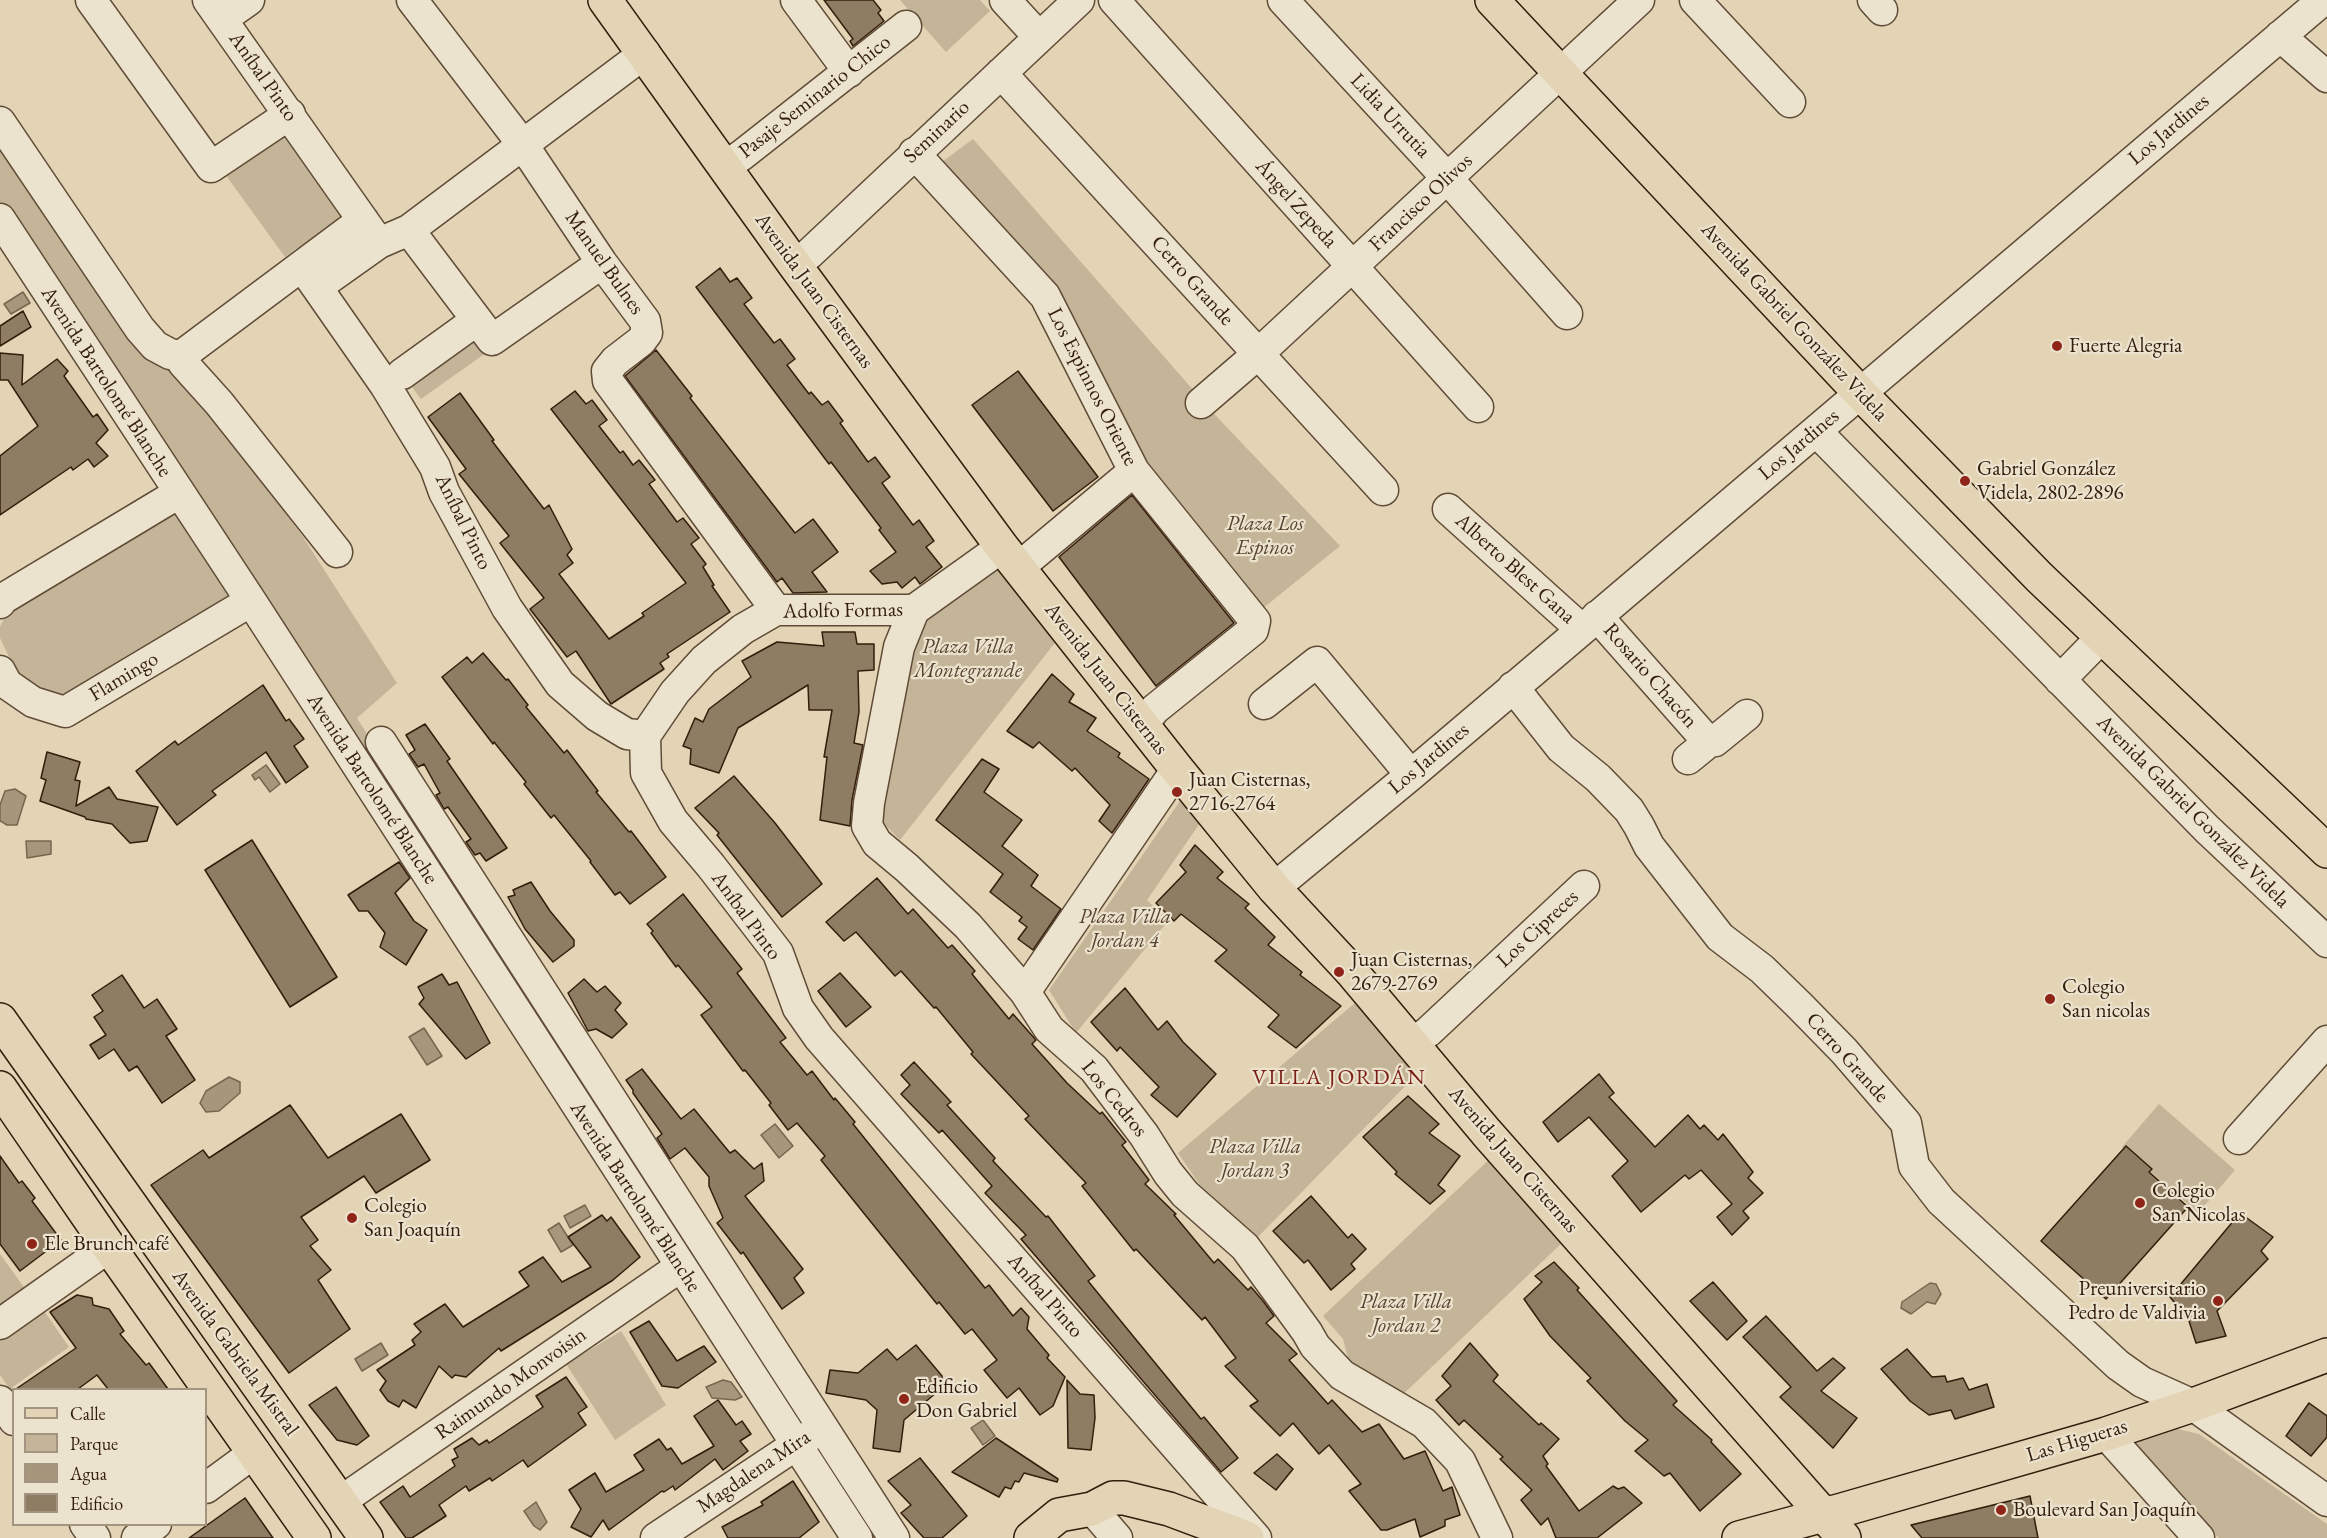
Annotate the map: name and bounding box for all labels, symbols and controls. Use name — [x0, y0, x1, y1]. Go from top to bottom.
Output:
street label: Aníbal Pinto — [223, 27, 303, 127]
street label: Pasaje Seminario Chico — [734, 30, 896, 164]
street label: Lidia Urrutia — [1344, 68, 1436, 164]
street label: Los Jardines — [2123, 89, 2215, 171]
street label: Seminario — [899, 95, 975, 169]
street label: Francisco Olivos — [1364, 149, 1478, 257]
street label: Ángel Zepeda — [1250, 154, 1342, 254]
street label: Manuel Bulnes — [559, 206, 649, 320]
street label: Avenida Juan Cisternas — [749, 208, 879, 374]
street label: Avenida Gabriel González Videla — [1695, 217, 1893, 427]
street label: Cerro Grande — [1145, 231, 1239, 331]
street label: Avenida Bartolomé Blanche — [35, 282, 177, 482]
street label: Los Espinnos Oriente — [1041, 304, 1143, 470]
place label: Fuerte Alegria — [2069, 333, 2182, 359]
marker: Fuerte Alegria — [2050, 339, 2064, 353]
street label: Los Jardines — [1753, 404, 1845, 486]
place label: Gabriel González Videla, 2802-2896 — [1977, 456, 2123, 506]
street label: Aníbal Pinto — [429, 470, 497, 574]
marker: Gabriel González Videla, 2802-2896 — [1958, 474, 1972, 488]
street label: Alberto Blest Gana — [1450, 508, 1580, 630]
park label: Plaza Los Espinos — [1227, 511, 1303, 561]
street label: Adolfo Formas — [783, 597, 903, 625]
street label: Avenida Juan Cisternas — [1039, 598, 1173, 760]
street label: Rosario Chacón — [1598, 618, 1702, 734]
park label: Plaza Villa Montegrande — [914, 634, 1022, 684]
street label: Flamingo — [85, 647, 163, 707]
street label: Avenida Bartolomé Blanche — [301, 689, 443, 889]
street label: Avenida Gabriel González Videla — [2091, 710, 2295, 914]
street label: Los Jardines — [1383, 718, 1475, 800]
place label: Juan Cisternas, 2716-2764 — [1189, 767, 1311, 817]
marker: Juan Cisternas, 2716-2764 — [1170, 785, 1184, 799]
street label: Aníbal Pinto — [705, 867, 787, 965]
street label: Los Cipreces — [1492, 885, 1584, 973]
park label: Plaza Villa Jordan 4 — [1079, 904, 1171, 954]
place label: Juan Cisternas, 2679-2769 — [1351, 947, 1473, 997]
marker: Juan Cisternas, 2679-2769 — [1332, 965, 1346, 979]
place label: Colegio San nicolas — [2062, 974, 2150, 1024]
marker: Colegio San nicolas — [2043, 992, 2057, 1006]
street label: Cerro Grande — [1800, 1008, 1894, 1108]
street label: Los Cedros — [1075, 1056, 1153, 1142]
district label: VILLA JORDÁN — [1252, 1065, 1426, 1091]
street label: Avenida Juan Cisternas — [1442, 1081, 1584, 1239]
street label: Avenida Bartolomé Blanche — [564, 1097, 706, 1297]
park label: Plaza Villa Jordan 3 — [1209, 1134, 1301, 1184]
place label: Colegio San Nicolas — [2152, 1178, 2246, 1228]
place label: Colegio San Joaquín — [364, 1193, 461, 1243]
marker: Colegio San Nicolas — [2133, 1196, 2147, 1210]
marker: Colegio San Joaquín — [345, 1211, 359, 1225]
place label: Ele Brunch café — [44, 1231, 169, 1257]
marker: Ele Brunch café — [25, 1237, 39, 1251]
street label: Aníbal Pinto — [1002, 1249, 1088, 1343]
street label: Avenida Gabriela Mistral — [166, 1265, 304, 1441]
place label: Preuniversitario Pedro de Valdivia — [2068, 1276, 2206, 1326]
park label: Plaza Villa Jordan 2 — [1360, 1289, 1452, 1339]
marker: Preuniversitario Pedro de Valdivia — [2211, 1294, 2225, 1308]
street label: Raimundo Monvoisin — [431, 1322, 591, 1446]
place label: Edificio Don Gabriel — [916, 1374, 1017, 1424]
legend — [12, 1388, 207, 1526]
marker: Edificio Don Gabriel — [897, 1392, 911, 1406]
text: Calle — [70, 1402, 106, 1425]
street label: Las Higueras — [2023, 1414, 2131, 1468]
street label: Magdalena Mira — [692, 1425, 816, 1519]
text: Parque — [70, 1432, 118, 1455]
text: Agua — [70, 1462, 107, 1485]
text: Edificio — [70, 1492, 123, 1515]
place label: Boulevard San Joaquín — [2013, 1497, 2196, 1523]
marker: Boulevard San Joaquín — [1994, 1503, 2008, 1517]

